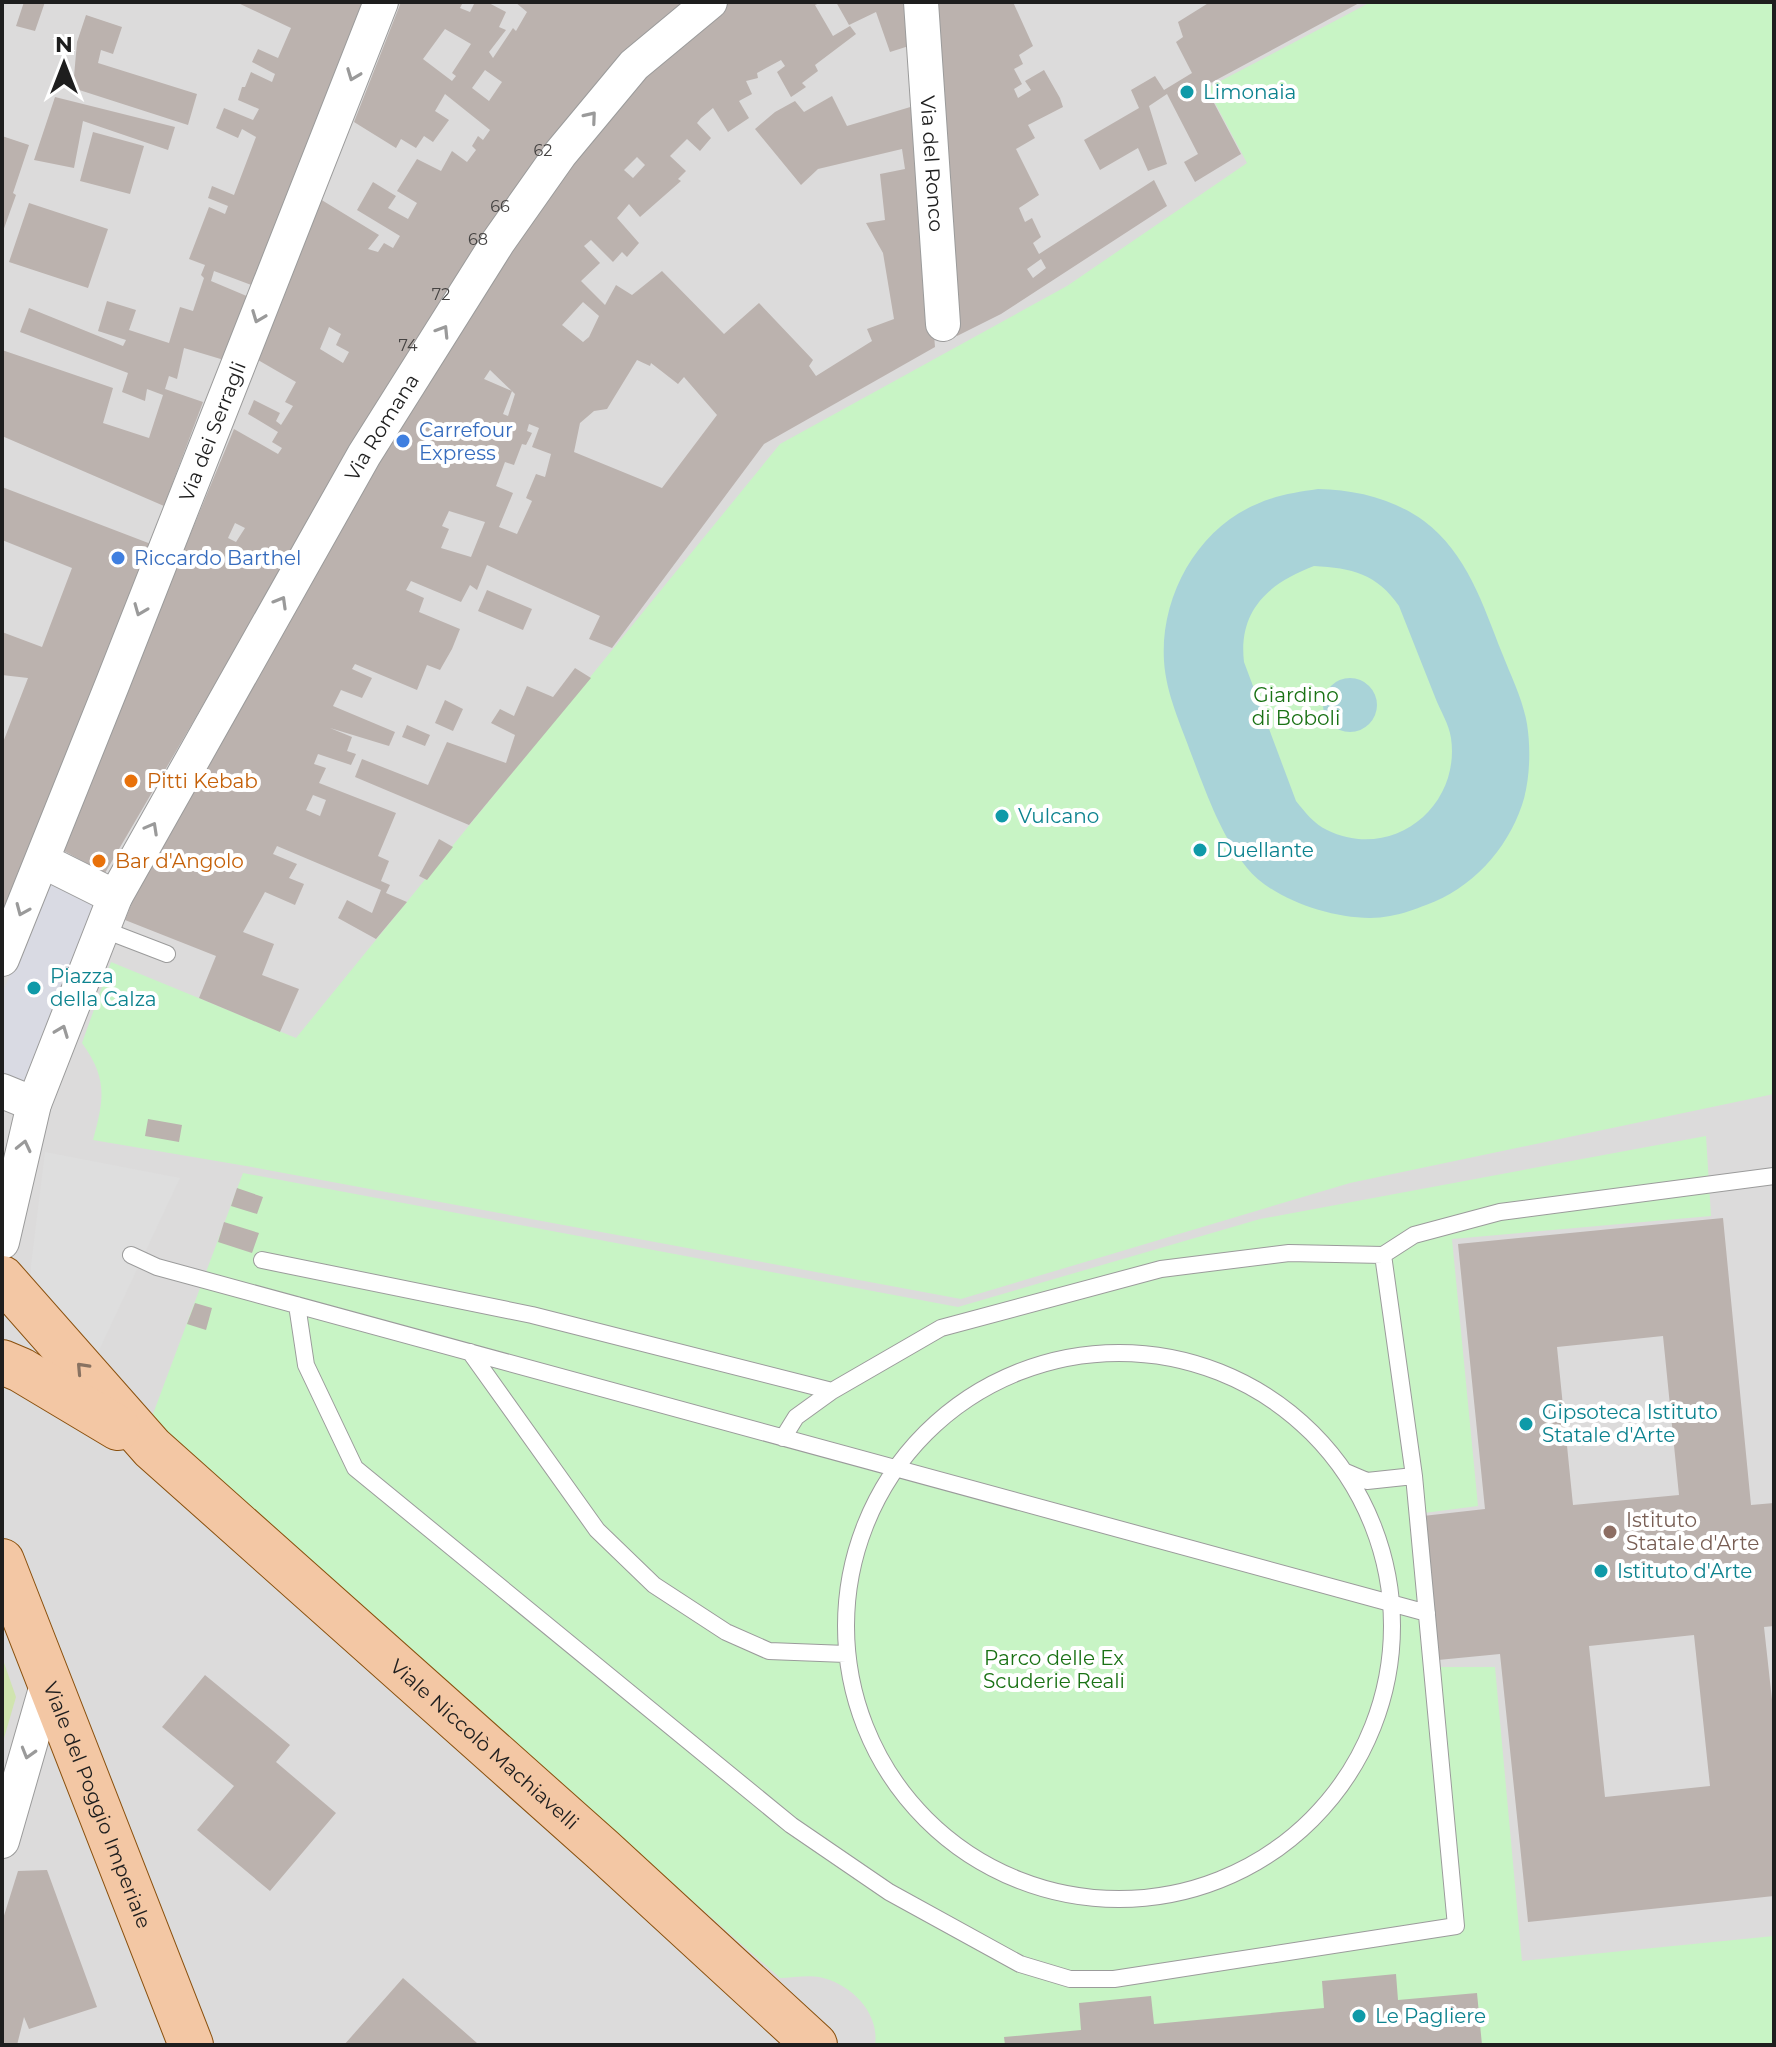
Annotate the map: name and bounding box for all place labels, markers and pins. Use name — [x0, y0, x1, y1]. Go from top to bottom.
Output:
place label: Limonaia — [1203, 80, 1296, 104]
marker: Limonaia — [1178, 83, 1196, 101]
place label: Carrefour Express — [419, 418, 513, 465]
marker: Carrefour Express — [394, 432, 412, 450]
place label: Riccardo Barthel — [134, 546, 301, 570]
marker: Riccardo Barthel — [109, 549, 127, 567]
place label: Pitti Kebab — [147, 769, 258, 793]
marker: Pitti Kebab — [122, 772, 140, 790]
place label: Vulcano — [1018, 804, 1099, 828]
marker: Vulcano — [993, 807, 1011, 825]
place label: Duellante — [1216, 838, 1314, 862]
marker: Duellante — [1191, 841, 1209, 859]
place label: Bar d'Angolo — [115, 849, 244, 873]
marker: Bar d'Angolo — [90, 852, 108, 870]
place label: Piazza della Calza — [50, 964, 157, 1011]
marker: Piazza della Calza — [25, 979, 43, 997]
place label: Gipsoteca Istituto Statale d'Arte — [1542, 1400, 1718, 1447]
marker: Gipsoteca Istituto Statale d'Arte — [1517, 1415, 1535, 1433]
place label: Istituto Statale d'Arte — [1626, 1508, 1759, 1555]
marker: Istituto Statale d'Arte — [1601, 1523, 1619, 1541]
place label: Istituto d'Arte — [1617, 1559, 1752, 1583]
marker: Istituto d'Arte — [1592, 1562, 1610, 1580]
place label: Le Pagliere — [1375, 2004, 1486, 2028]
marker: Le Pagliere — [1350, 2007, 1368, 2025]

